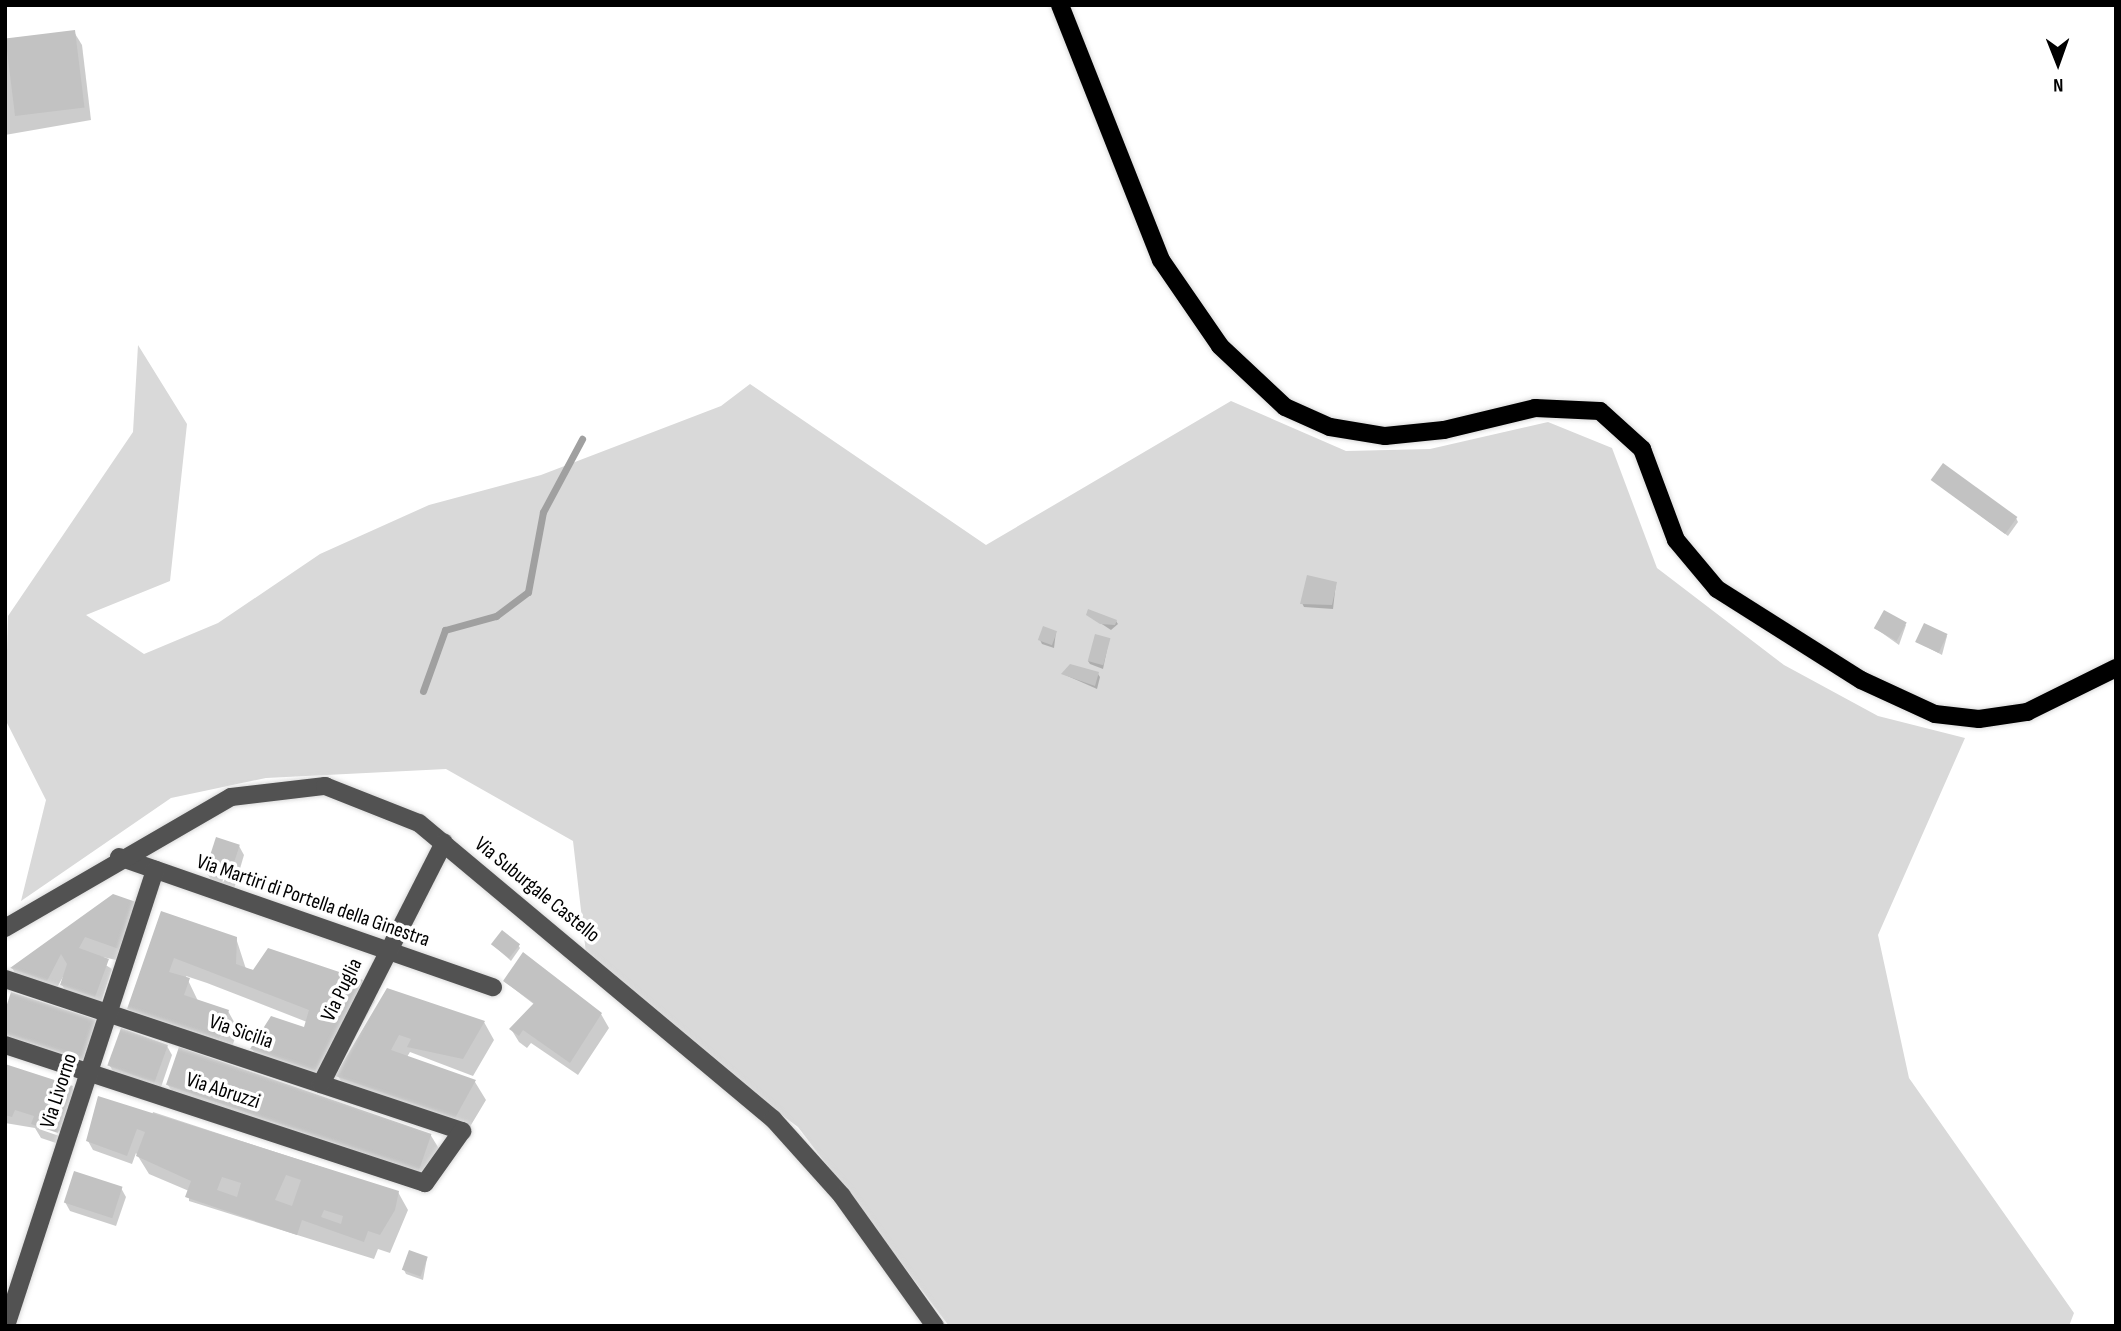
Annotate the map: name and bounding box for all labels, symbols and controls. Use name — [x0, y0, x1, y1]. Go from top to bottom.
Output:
north arrow — [2023, 28, 2093, 98]
text: N — [2053, 73, 2064, 96]
street label: Via Suburgale Castello — [469, 832, 605, 948]
street label: Via Martiri di Portella della Ginestra — [193, 849, 433, 953]
street label: Via Puglia — [316, 954, 368, 1026]
street label: Via Sicilia — [206, 1009, 276, 1055]
street label: Via Livorno — [35, 1051, 83, 1131]
street label: Via Abruzzi — [183, 1067, 263, 1115]

